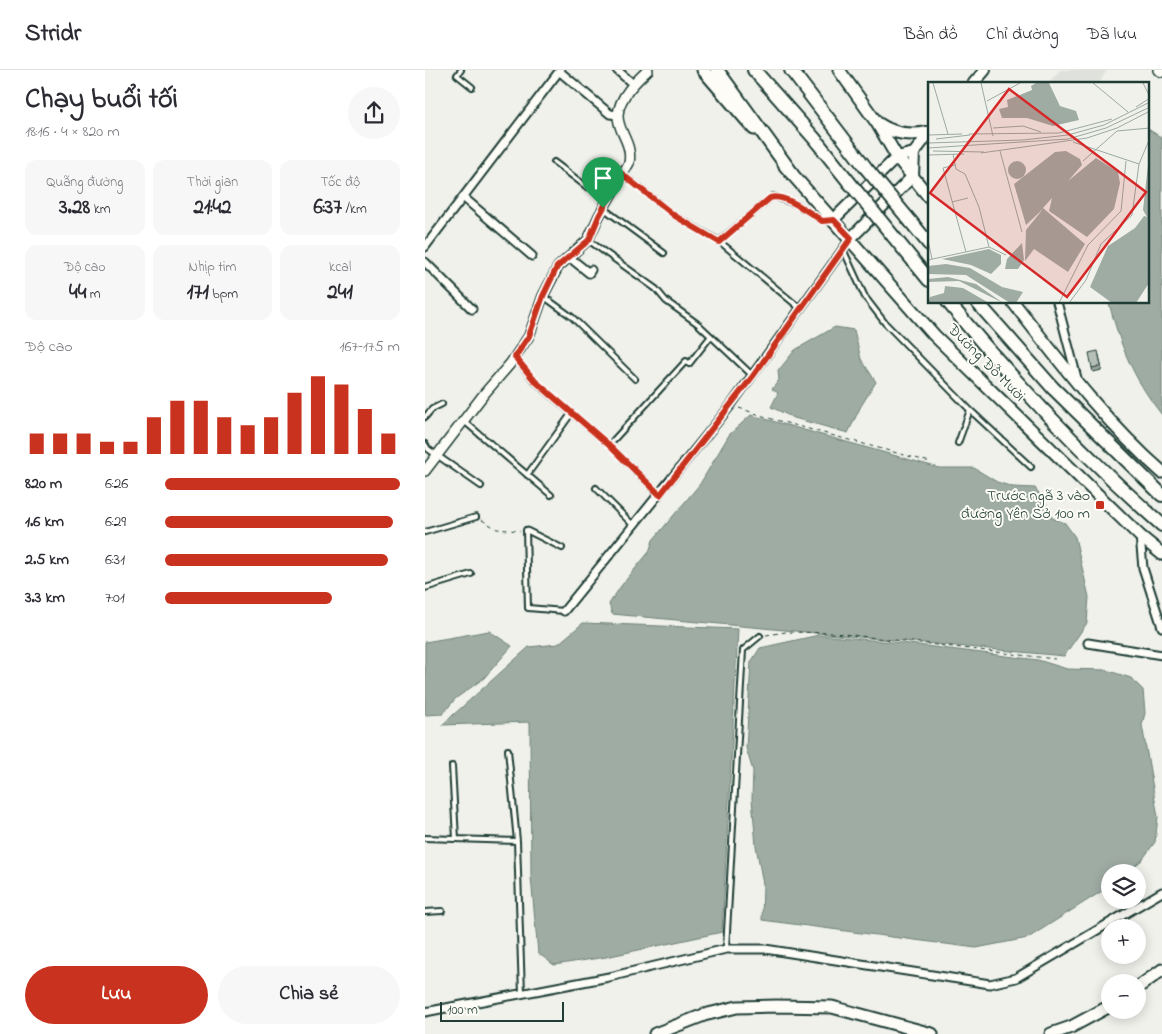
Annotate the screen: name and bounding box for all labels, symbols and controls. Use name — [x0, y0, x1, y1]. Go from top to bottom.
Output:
text: Stridr — [25, 17, 81, 52]
text: Bản đồ — [904, 22, 958, 48]
text: Chỉ đường — [986, 22, 1059, 48]
text: Đã lưu — [1087, 22, 1137, 48]
text: Chạy buổi tối — [25, 80, 178, 121]
inset map — [928, 82, 1149, 304]
button: share — [348, 87, 400, 139]
text: 18:16 · 4 × 820 m — [25, 120, 120, 144]
pin — [582, 157, 624, 208]
icon: arrive — [589, 164, 617, 192]
text: Quãng đường — [46, 172, 123, 193]
text: Thời gian — [187, 172, 238, 193]
text: Tốc độ — [321, 172, 360, 193]
text: 3.28 — [59, 193, 90, 223]
text: 21:42 — [193, 193, 231, 223]
text: 6:37 — [314, 193, 342, 223]
text: km — [90, 199, 111, 220]
text: /km — [342, 199, 367, 220]
text: Độ cao — [64, 257, 106, 278]
text: Nhịp tim — [189, 257, 236, 278]
text: kcal — [329, 257, 351, 278]
text: 44 — [69, 278, 86, 308]
text: 171 — [187, 278, 209, 308]
text: 241 — [327, 278, 353, 308]
text: m — [86, 284, 101, 305]
text: bpm — [209, 284, 238, 305]
street label: Đường Đỗ Mười — [941, 318, 1031, 408]
text: Độ cao — [25, 335, 73, 359]
text: 167–175 m — [339, 335, 400, 359]
text: 820 m — [25, 472, 62, 496]
text: 6:26 — [105, 472, 128, 496]
place label: Trước ngã 3 vào đường Yên Sở 100 m — [961, 484, 1090, 526]
marker: Trước ngã 3 vào đường Yên Sở 100 m — [1094, 499, 1106, 511]
text: 1.6 km — [25, 510, 64, 534]
text: 6:29 — [105, 510, 126, 534]
text: 2.5 km — [25, 548, 69, 572]
text: 6:31 — [105, 548, 125, 572]
text: 3.3 km — [25, 586, 65, 610]
text: 7:01 — [105, 586, 125, 610]
map controls — [1101, 864, 1146, 1019]
button: layers — [1101, 864, 1146, 909]
button: + — [1101, 919, 1146, 964]
button: Lưu — [25, 966, 208, 1024]
button: Chia sẻ — [218, 966, 400, 1024]
button: − — [1101, 974, 1146, 1019]
scale bar — [440, 999, 564, 1022]
text: 100 m — [447, 1000, 478, 1021]

